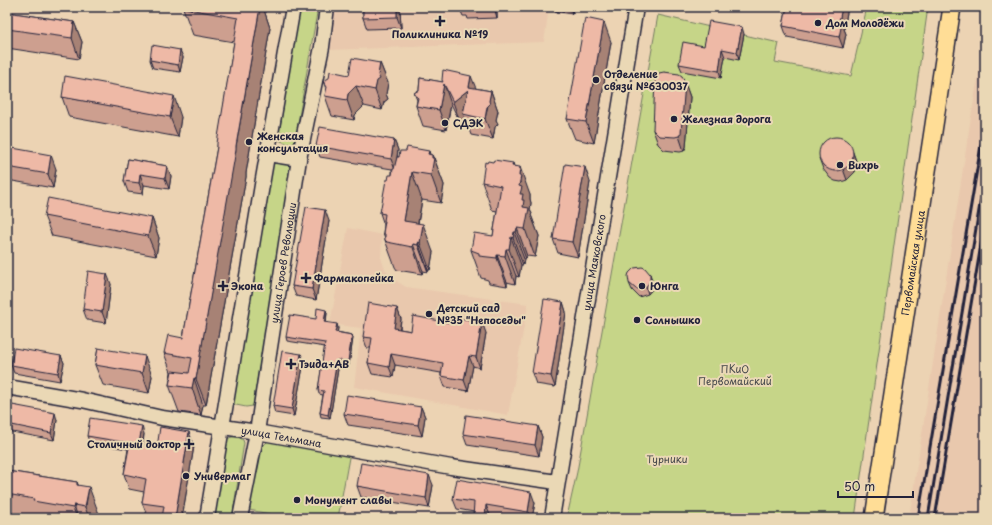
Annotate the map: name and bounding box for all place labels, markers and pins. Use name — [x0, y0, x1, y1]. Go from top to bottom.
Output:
marker: Поликлиника №19 — [434, 15, 446, 27]
place label: Дом Молодёжи — [825, 15, 904, 30]
marker: Дом Молодёжи — [813, 18, 823, 28]
place label: Поликлиника №19 — [392, 26, 488, 41]
place label: Отделение связи №630037 — [604, 66, 689, 93]
marker: Отделение связи №630037 — [591, 75, 601, 85]
place label: Железная дорога — [682, 111, 771, 126]
marker: Железная дорога — [669, 114, 679, 124]
place label: СДЭК — [453, 115, 484, 130]
marker: СДЭК — [440, 118, 450, 128]
place label: Женская консультация — [256, 128, 328, 156]
marker: Женская консультация — [244, 137, 254, 147]
place label: Вихрь — [848, 157, 879, 172]
marker: Вихрь — [835, 160, 845, 170]
place label: Фармакопейка — [314, 270, 394, 285]
marker: Фармакопейка — [301, 273, 311, 283]
place label: Экона — [231, 278, 264, 293]
place label: Юнга — [650, 278, 679, 293]
marker: Экона — [218, 281, 228, 291]
marker: Юнга — [637, 281, 647, 291]
place label: Детский сад №35 "Непоседы" — [436, 300, 526, 327]
marker: Детский сад №35 "Непоседы" — [424, 309, 434, 319]
place label: Солнышко — [645, 312, 700, 327]
marker: Солнышко — [632, 315, 642, 325]
place label: Тэида+АВ — [299, 356, 349, 371]
marker: Тэида+АВ — [286, 359, 296, 369]
place label: Столичный доктор — [87, 436, 181, 451]
marker: Столичный доктор — [184, 439, 194, 449]
place label: Универмаг — [193, 468, 251, 483]
marker: Универмаг — [181, 471, 191, 481]
place label: Монумент славы — [305, 492, 392, 507]
marker: Монумент славы — [292, 495, 302, 505]

